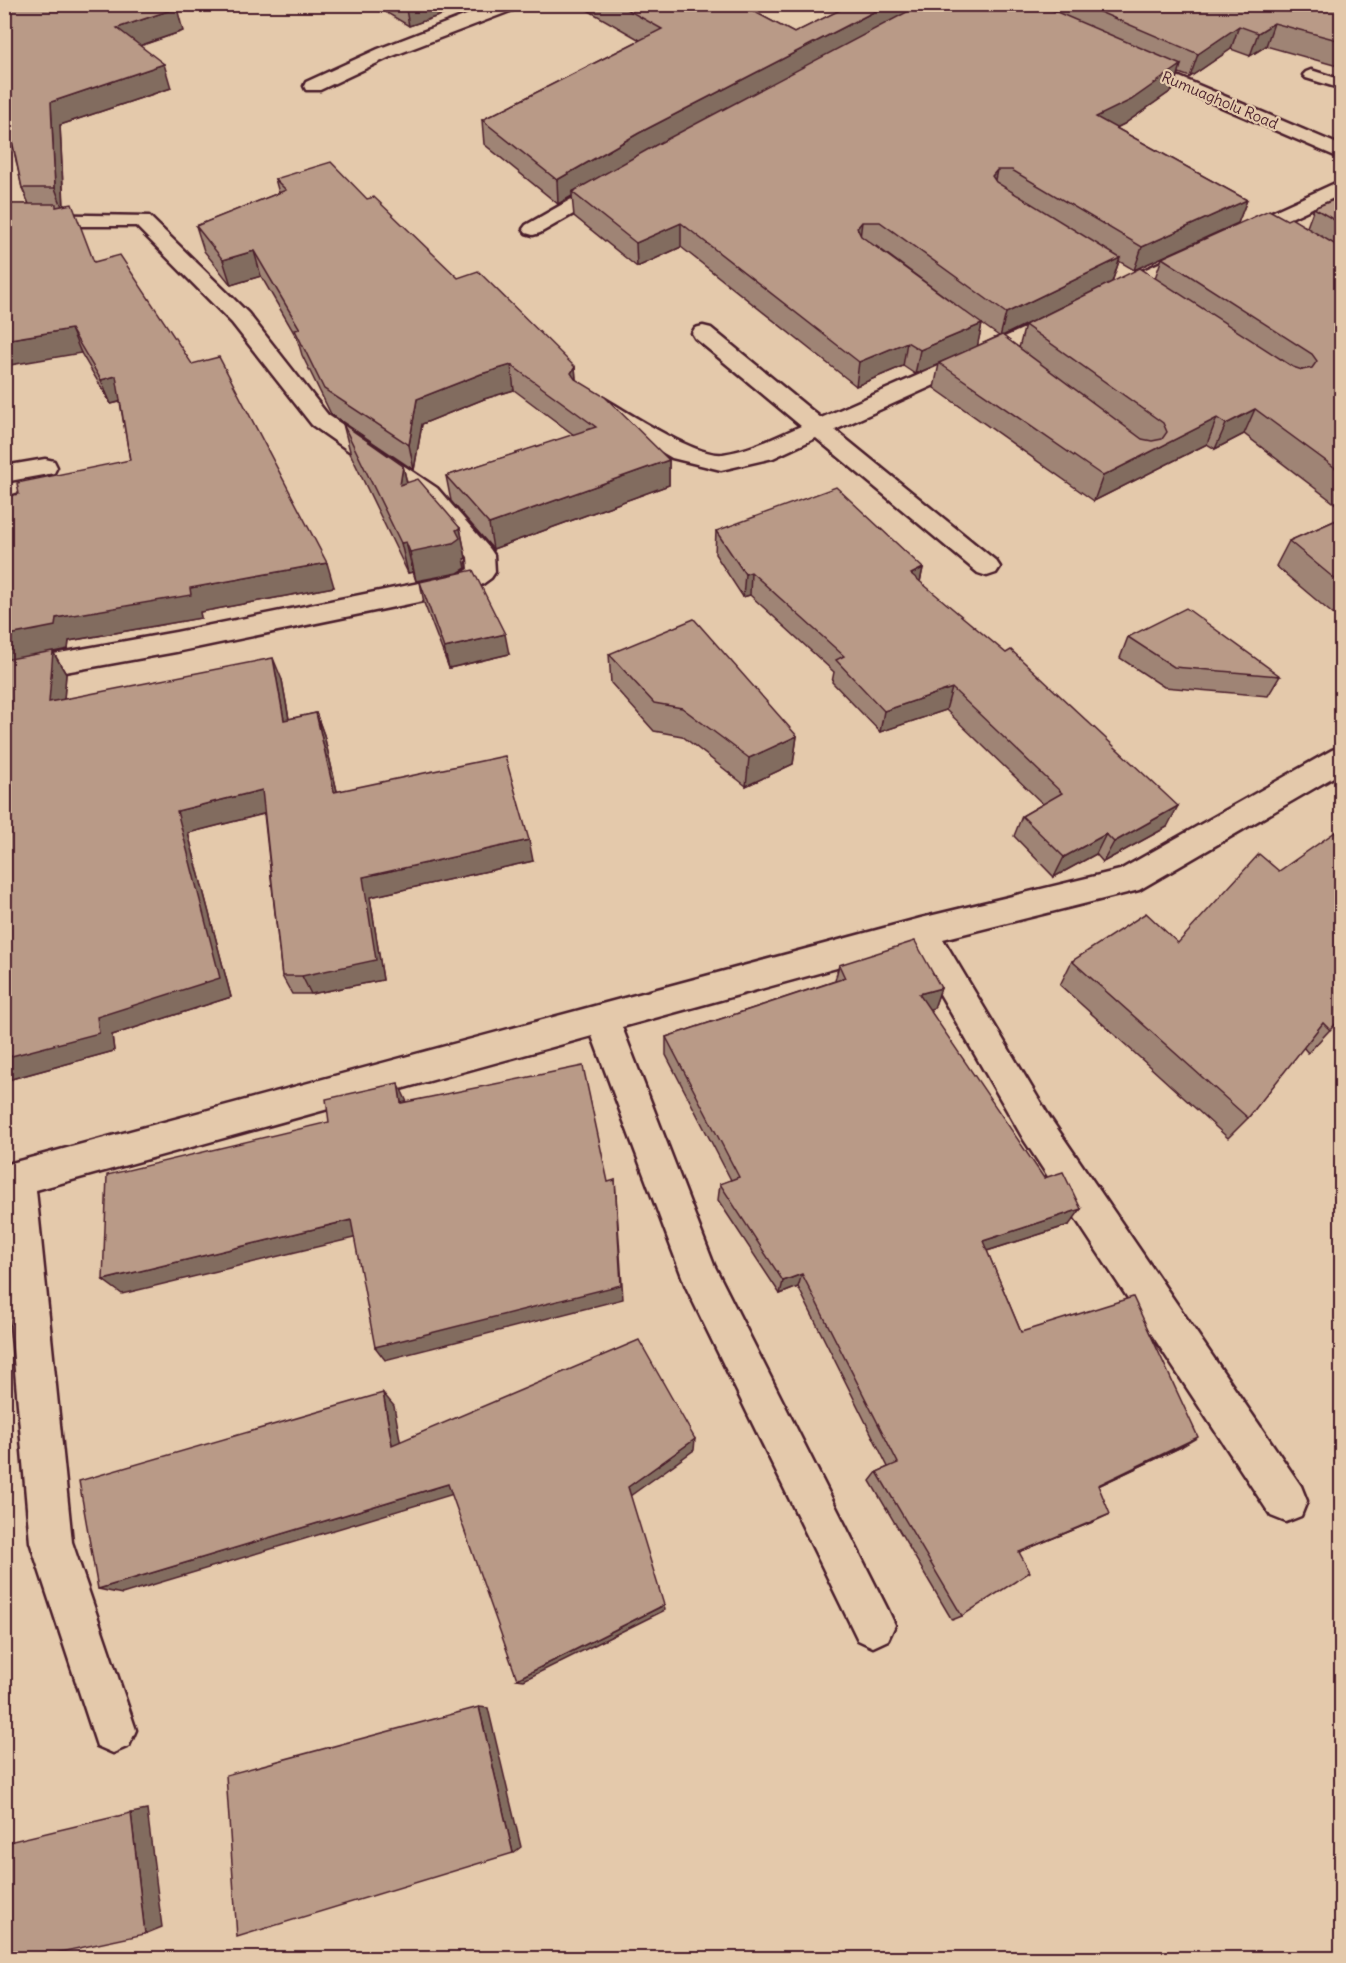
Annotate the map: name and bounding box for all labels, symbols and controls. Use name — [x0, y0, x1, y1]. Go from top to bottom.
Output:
street label: Rumuagholu Road — [1159, 67, 1281, 133]

